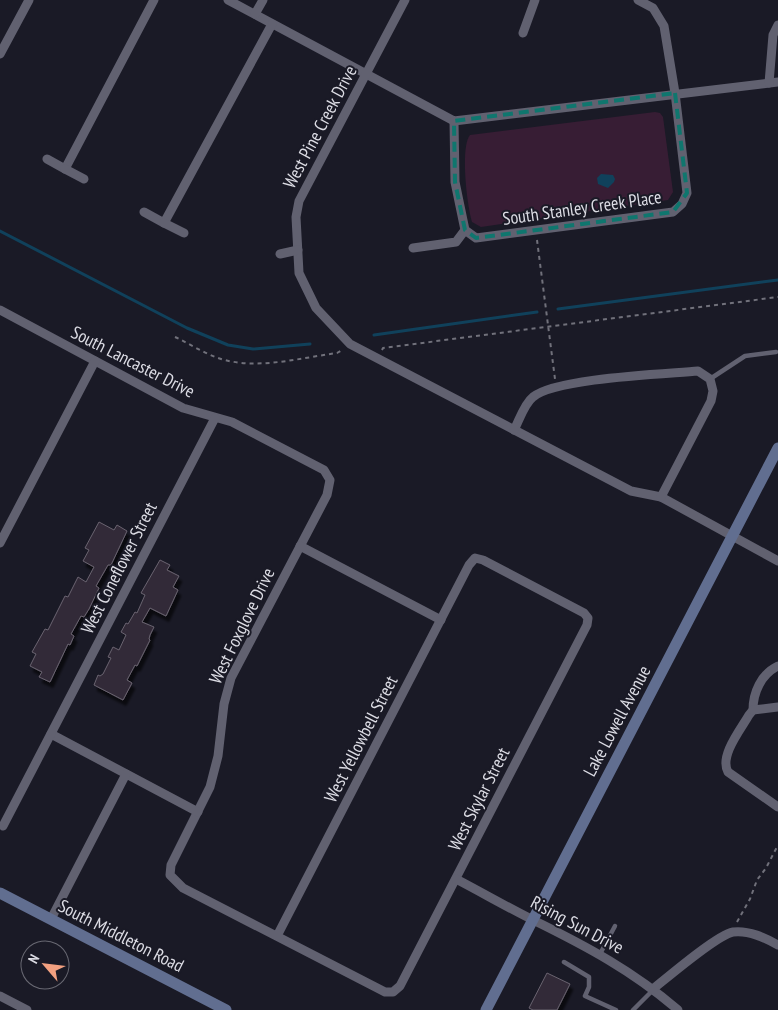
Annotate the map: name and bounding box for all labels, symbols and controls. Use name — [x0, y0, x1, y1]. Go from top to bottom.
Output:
street label: West Pine Creek Drive — [278, 61, 362, 192]
street label: South Stanley Creek Place — [501, 185, 663, 230]
street label: South Lancaster Drive — [68, 321, 199, 403]
street label: West Coneflower Street — [75, 498, 162, 637]
street label: West Foxglove Drive — [204, 564, 280, 688]
street label: Lake Lowell Avenue — [578, 662, 655, 780]
street label: West Yellowbell Street — [319, 672, 402, 806]
street label: West Skylar Street — [443, 743, 514, 854]
street label: Rising Sun Drive — [527, 890, 628, 959]
street label: South Middleton Road — [55, 894, 188, 977]
north arrow — [20, 940, 70, 990]
text: N — [24, 951, 43, 966]

